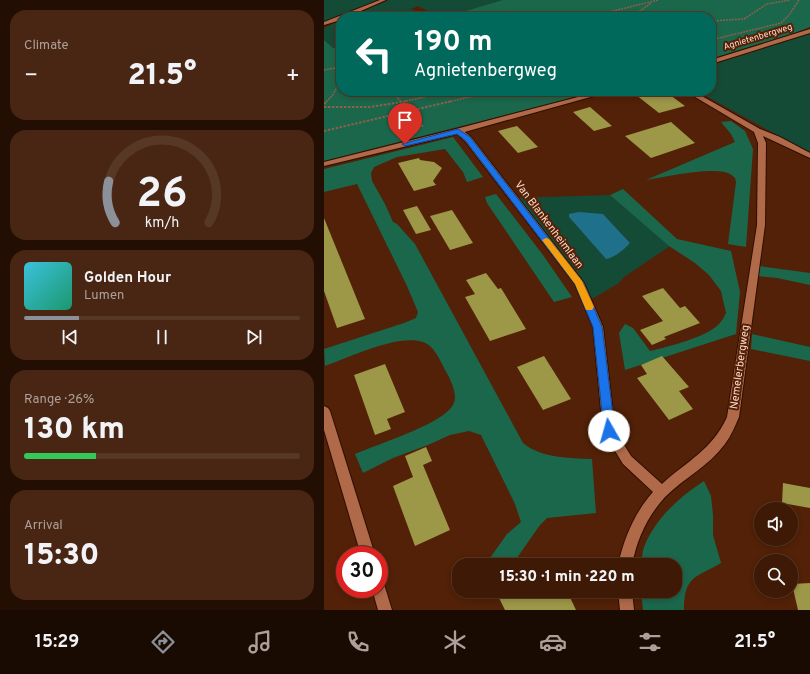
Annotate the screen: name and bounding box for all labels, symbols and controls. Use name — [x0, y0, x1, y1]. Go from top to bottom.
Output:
street label: Agnietenbergweg — [722, 21, 794, 53]
text: 190 m — [414, 25, 492, 61]
icon: left — [348, 28, 400, 80]
text: Climate — [24, 38, 69, 54]
text: 21.5° — [127, 58, 197, 95]
text: Agnietenbergweg — [414, 60, 557, 83]
text: − — [24, 63, 38, 90]
text: + — [286, 63, 300, 90]
pin — [388, 103, 422, 144]
icon: arrive — [394, 109, 416, 131]
text: 26 — [137, 169, 188, 222]
street label: Van Blankenheimlaan — [511, 178, 587, 272]
text: km/h — [145, 214, 179, 232]
text: Golden Hour — [84, 269, 171, 288]
text: Lumen — [84, 288, 124, 304]
street label: Nemelerbergweg — [727, 324, 753, 410]
icon: previous — [59, 326, 81, 348]
icon: pause — [151, 326, 173, 348]
icon: next — [243, 326, 265, 348]
text: Range · 26% — [24, 392, 94, 408]
position arrow — [588, 410, 630, 452]
text: 130 km — [24, 412, 125, 449]
map controls — [754, 502, 798, 598]
button: sound — [754, 502, 798, 546]
text: Arrival — [24, 518, 63, 534]
text: 15:30 — [24, 538, 99, 575]
speed limit sign: 30 — [336, 546, 388, 598]
button: search — [754, 554, 798, 598]
text: 15:30 · 1 min · 220 m — [500, 568, 635, 587]
icon: directions — [149, 628, 177, 656]
icon: music — [246, 628, 274, 656]
icon: phone — [344, 628, 372, 656]
icon: climate — [441, 628, 469, 656]
icon: car — [539, 628, 567, 656]
icon: filters — [636, 628, 664, 656]
text: 15:29 — [35, 631, 79, 654]
text: 21.5° — [734, 631, 775, 654]

